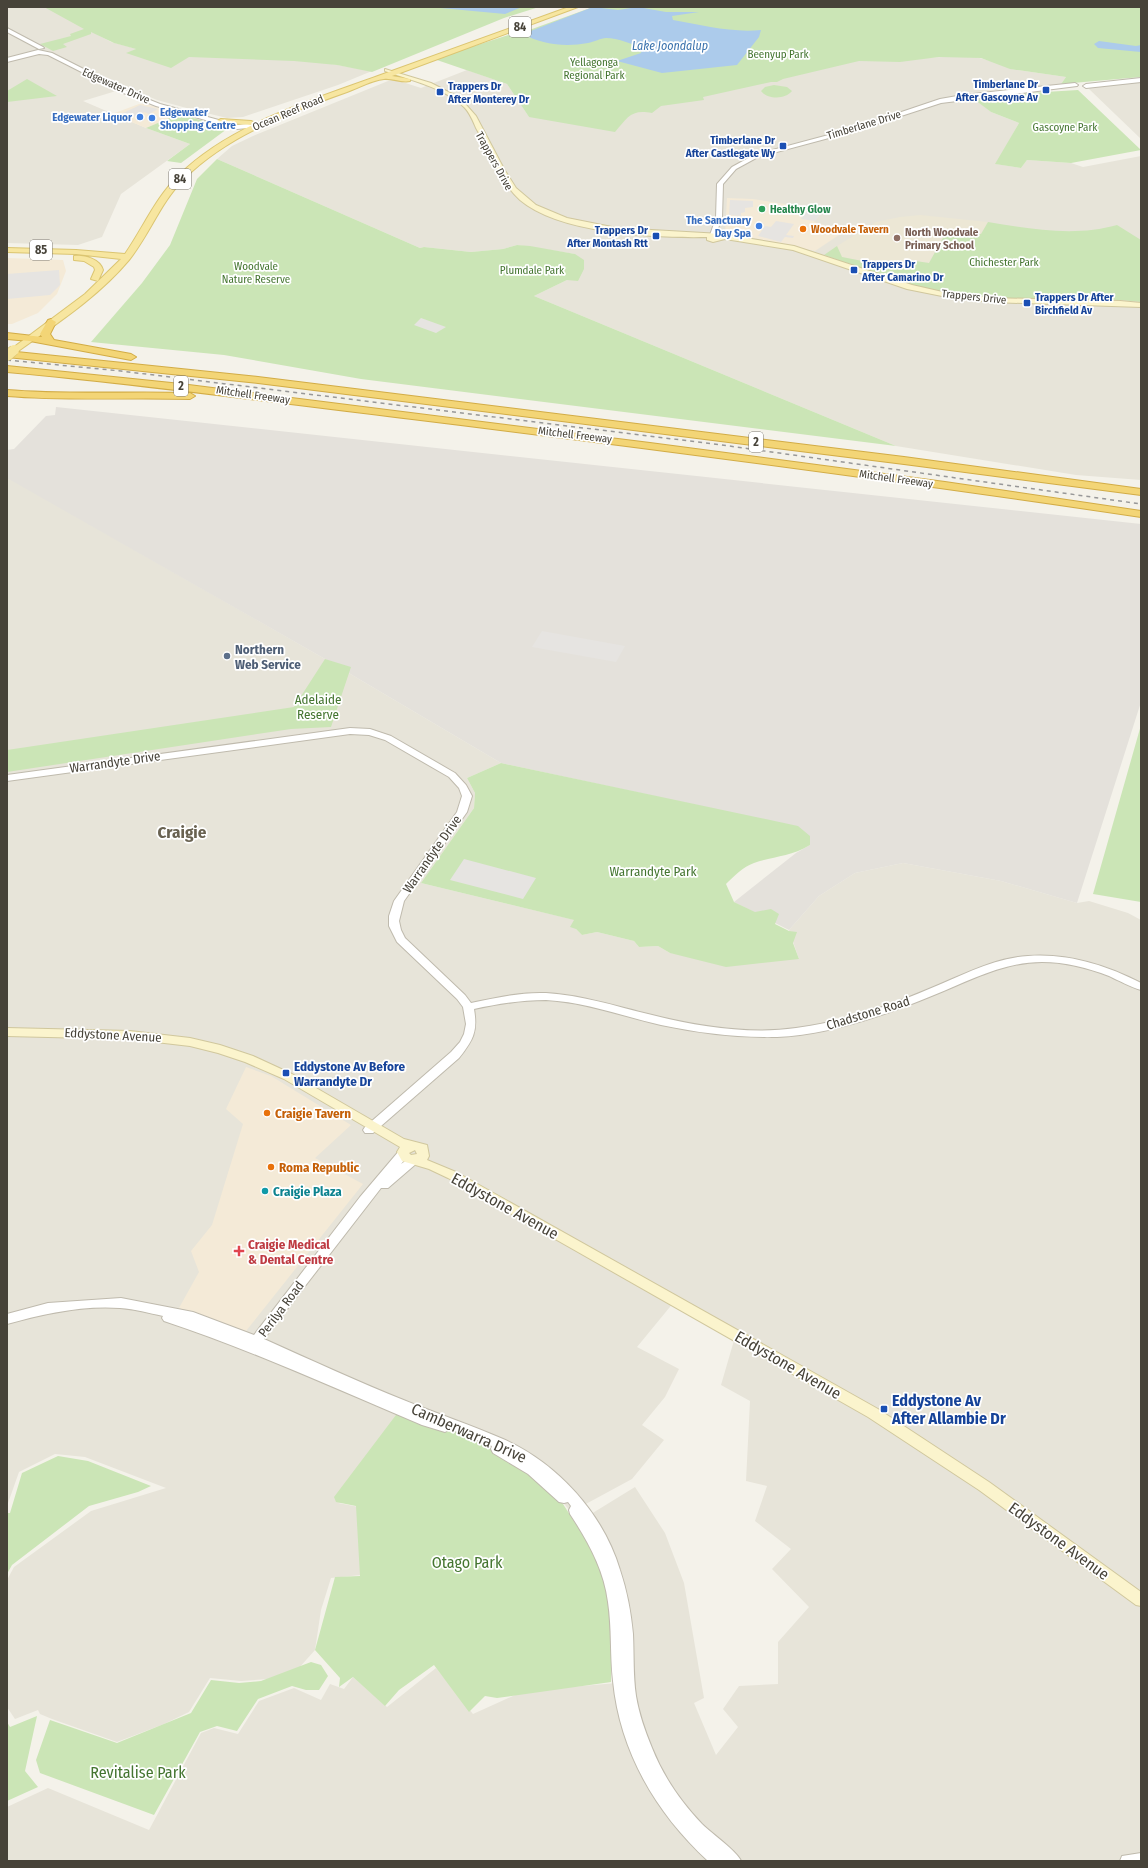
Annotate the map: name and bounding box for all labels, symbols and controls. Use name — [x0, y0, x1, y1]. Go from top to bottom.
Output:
road number: 84 — [509, 17, 531, 37]
water label: Lake Joondalup — [632, 39, 708, 53]
park label: Beenyup Park — [747, 48, 809, 61]
park label: Yellagonga Regional Park — [563, 56, 625, 82]
street label: Edgewater Drive — [80, 65, 152, 107]
place label: Timberlane Dr After Gascoyne Av — [955, 78, 1039, 104]
place label: Trappers Dr After Monterey Dr — [447, 80, 530, 106]
marker: Timberlane Dr After Gascoyne Av — [1041, 85, 1051, 95]
marker: Trappers Dr After Monterey Dr — [435, 87, 445, 97]
street label: Ocean Reef Road — [250, 92, 326, 134]
place label: Edgewater Shopping Centre — [160, 106, 236, 132]
street label: Timberlane Drive — [825, 108, 903, 142]
place label: Edgewater Liquor — [52, 111, 133, 124]
marker: Edgewater Liquor — [135, 112, 145, 122]
marker: Edgewater Shopping Centre — [147, 113, 157, 123]
park label: Gascoyne Park — [1033, 121, 1098, 134]
street label: Trappers Drive — [473, 129, 515, 193]
place label: Timberlane Dr After Castlegate Wy — [685, 134, 776, 160]
marker: Timberlane Dr After Castlegate Wy — [778, 141, 788, 151]
road number: 84 — [169, 169, 191, 189]
place label: Healthy Glow — [770, 203, 831, 216]
marker: Healthy Glow — [757, 204, 767, 214]
place label: The Sanctuary Day Spa — [686, 214, 752, 240]
marker: The Sanctuary Day Spa — [754, 221, 764, 231]
place label: Woodvale Tavern — [811, 223, 889, 236]
place label: Trappers Dr After Montash Rtt — [566, 224, 649, 250]
marker: Woodvale Tavern — [798, 224, 808, 234]
place label: North Woodvale Primary School — [905, 226, 979, 252]
marker: Trappers Dr After Montash Rtt — [651, 231, 661, 241]
marker: North Woodvale Primary School — [892, 233, 902, 243]
road number: 85 — [30, 240, 52, 260]
park label: Chichester Park — [969, 256, 1040, 269]
place label: Trappers Dr After Camarino Dr — [861, 258, 944, 284]
park label: Woodvale Nature Reserve — [222, 260, 290, 286]
park label: Plumdale Park — [500, 264, 565, 277]
marker: Trappers Dr After Camarino Dr — [849, 265, 859, 275]
street label: Trappers Drive — [941, 287, 1007, 307]
place label: Trappers Dr After Birchfield Av — [1035, 291, 1114, 317]
marker: Trappers Dr After Birchfield Av — [1022, 298, 1032, 308]
road number: 2 — [174, 376, 188, 396]
street label: Mitchell Freeway — [215, 383, 291, 407]
street label: Mitchell Freeway — [537, 424, 613, 446]
road number: 2 — [749, 432, 763, 452]
street label: Mitchell Freeway — [858, 467, 934, 491]
place label: Northern Web Service — [235, 642, 301, 672]
marker: Northern Web Service — [222, 651, 232, 661]
park label: Adelaide Reserve — [295, 692, 341, 722]
street label: Warrandyte Drive — [69, 748, 161, 776]
street label: Warrandyte Drive — [400, 812, 464, 896]
district label: Craigie — [158, 822, 207, 843]
park label: Warrandyte Park — [610, 864, 697, 879]
street label: Chadstone Road — [824, 993, 912, 1033]
street label: Eddystone Avenue — [64, 1025, 162, 1045]
place label: Eddystone Av Before Warrandyte Dr — [294, 1059, 405, 1089]
marker: Eddystone Av Before Warrandyte Dr — [281, 1068, 291, 1078]
place label: Craigie Tavern — [275, 1106, 351, 1121]
marker: Craigie Tavern — [262, 1108, 272, 1118]
place label: Roma Republic — [279, 1160, 360, 1175]
marker: Roma Republic — [266, 1162, 276, 1172]
street label: Eddystone Avenue — [448, 1169, 562, 1243]
place label: Craigie Plaza — [273, 1184, 342, 1199]
marker: Craigie Plaza — [260, 1186, 270, 1196]
place label: Craigie Medical & Dental Centre — [248, 1237, 334, 1267]
marker: Craigie Medical & Dental Centre — [233, 1245, 245, 1257]
street label: Perilya Road — [255, 1278, 307, 1340]
street label: Eddystone Avenue — [731, 1327, 845, 1403]
place label: Eddystone Av After Allambie Dr — [891, 1391, 1006, 1428]
street label: Camberwarra Drive — [408, 1399, 530, 1467]
marker: Eddystone Av After Allambie Dr — [879, 1404, 889, 1414]
street label: Eddystone Avenue — [1005, 1498, 1113, 1584]
park label: Otago Park — [432, 1553, 503, 1572]
park label: Revitalise Park — [90, 1763, 186, 1782]

